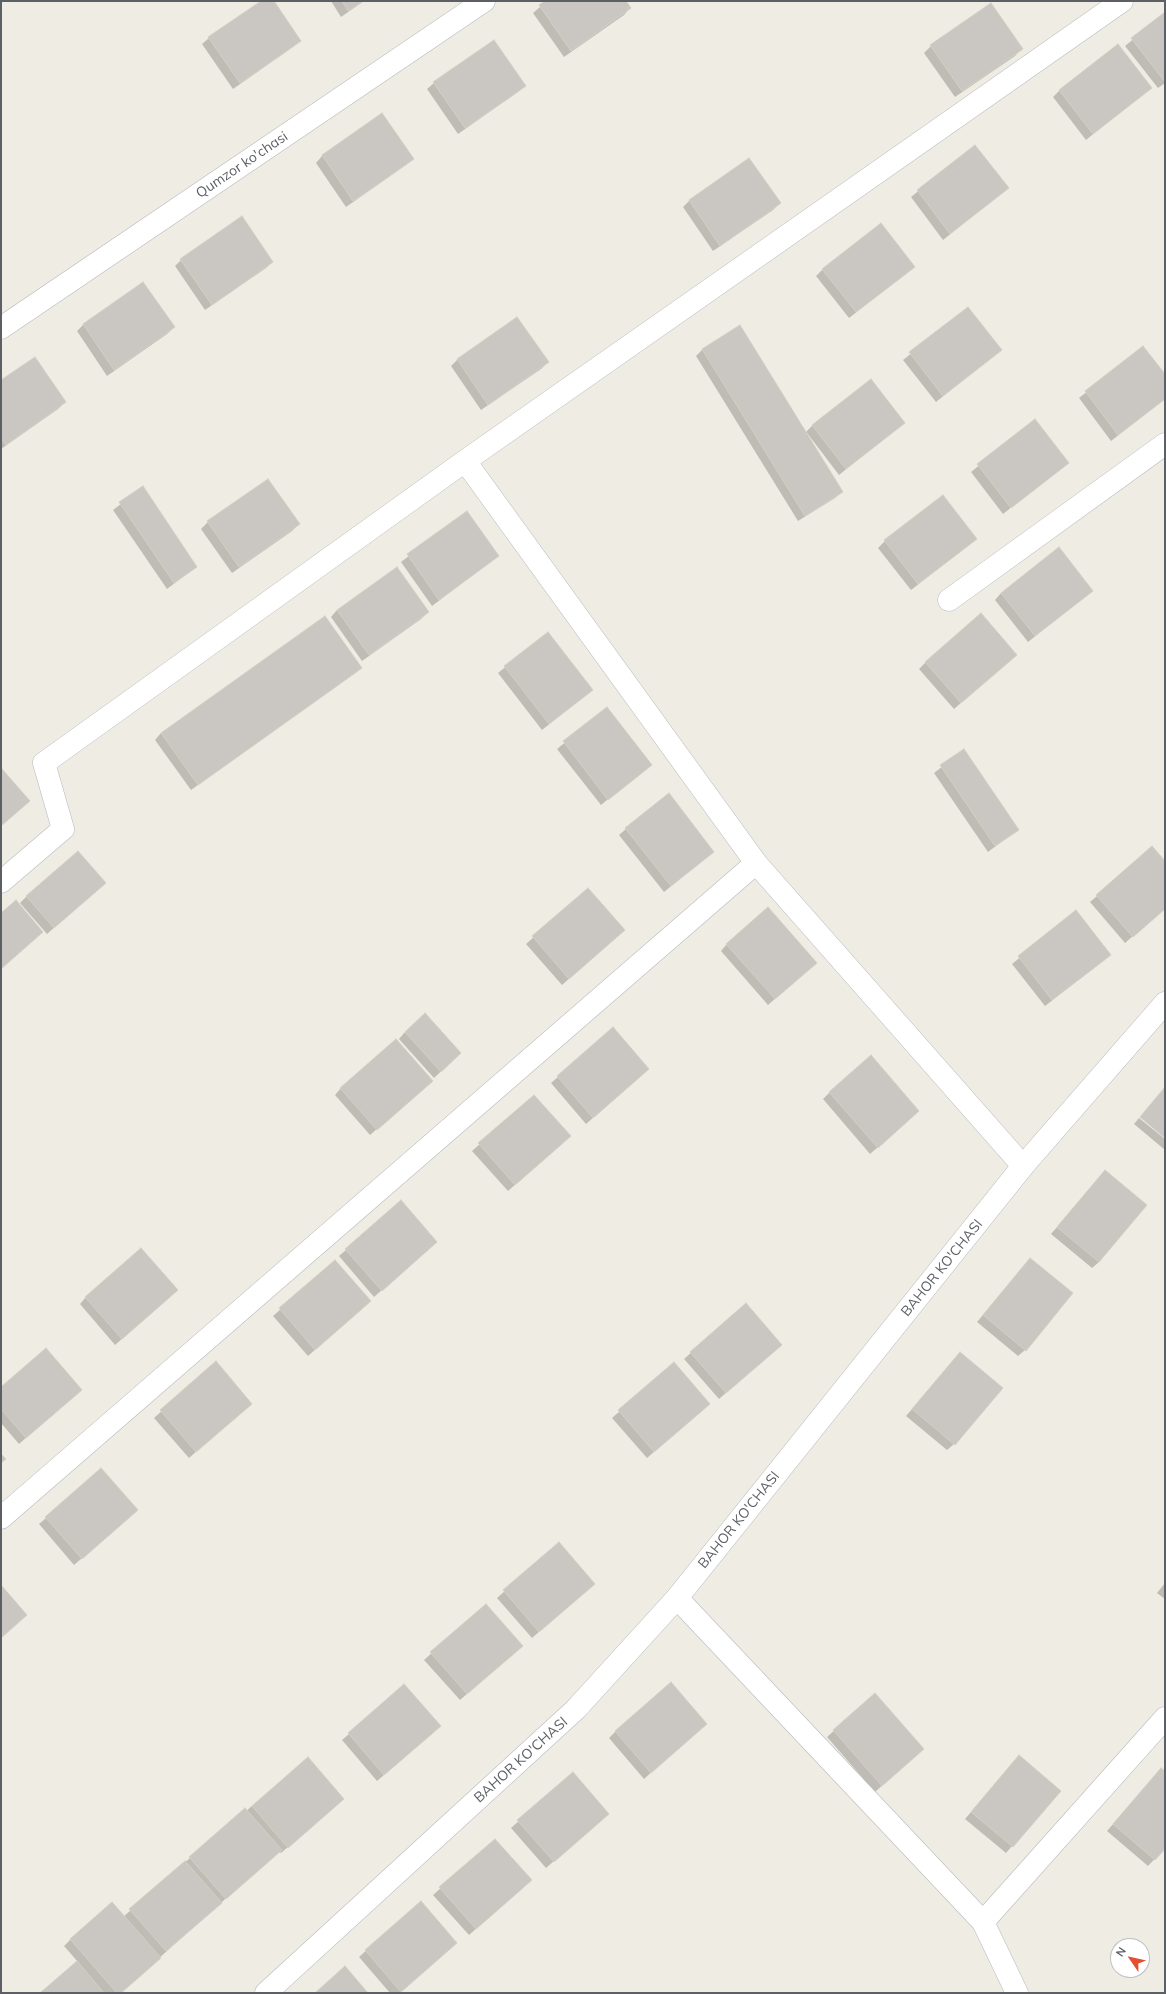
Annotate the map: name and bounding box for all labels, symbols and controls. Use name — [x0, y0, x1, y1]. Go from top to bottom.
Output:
street label: Qumzor ko'chasi — [193, 128, 291, 202]
street label: BAHOR KO'CHASI — [898, 1216, 986, 1320]
street label: BAHOR KO'CHASI — [695, 1468, 783, 1572]
street label: BAHOR KO'CHASI — [471, 1714, 571, 1806]
north arrow — [1110, 1938, 1150, 1978]
text: N — [1113, 1944, 1129, 1959]

